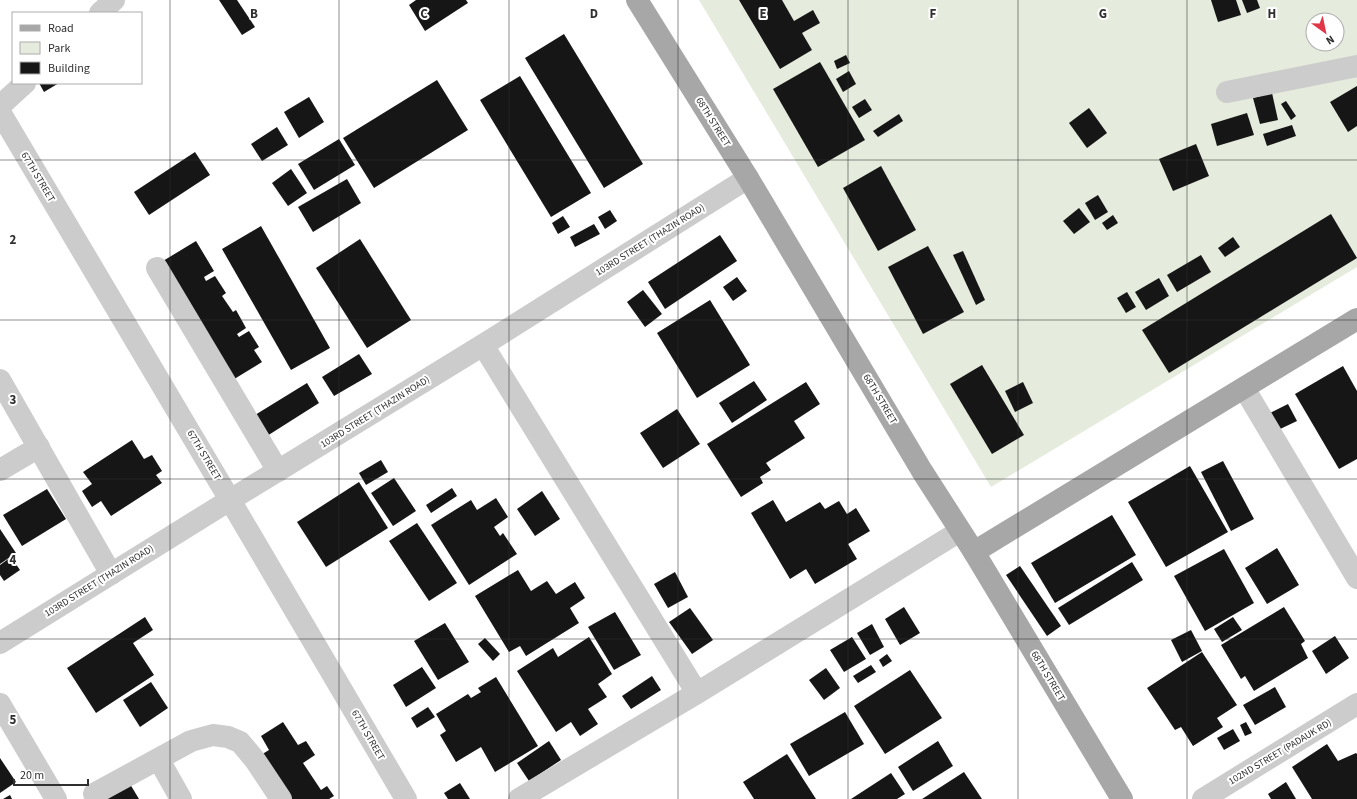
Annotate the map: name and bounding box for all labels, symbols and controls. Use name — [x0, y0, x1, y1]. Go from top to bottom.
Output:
text: B — [250, 5, 258, 23]
text: C — [420, 5, 428, 23]
text: D — [590, 5, 598, 23]
text: E — [759, 5, 767, 23]
text: F — [930, 5, 937, 23]
text: G — [1099, 5, 1107, 23]
text: H — [1268, 5, 1276, 23]
legend — [12, 12, 142, 84]
north arrow — [1305, 12, 1345, 52]
text: Road — [48, 20, 74, 37]
text: N — [1323, 32, 1337, 48]
text: Park — [48, 40, 70, 57]
text: Building — [48, 60, 90, 77]
street label: 68TH STREET — [692, 95, 734, 150]
street label: 67TH STREET — [18, 149, 59, 205]
street label: 103RD STREET (THAZIN ROAD) — [593, 201, 707, 279]
text: 2 — [10, 231, 17, 249]
street label: 68TH STREET — [860, 371, 901, 427]
street label: 103RD STREET (THAZIN ROAD) — [318, 373, 432, 451]
text: 3 — [10, 391, 17, 409]
street label: 67TH STREET — [184, 427, 225, 483]
street label: 103RD STREET (THAZIN ROAD) — [42, 542, 156, 620]
text: 4 — [10, 551, 17, 569]
street label: 68TH STREET — [1028, 648, 1069, 704]
street label: 67TH STREET — [348, 707, 388, 763]
text: 5 — [10, 711, 17, 729]
street label: 102ND STREET (PADAUK RD) — [1226, 716, 1334, 788]
scale bar — [14, 761, 88, 787]
text: 20 m — [20, 767, 44, 784]

